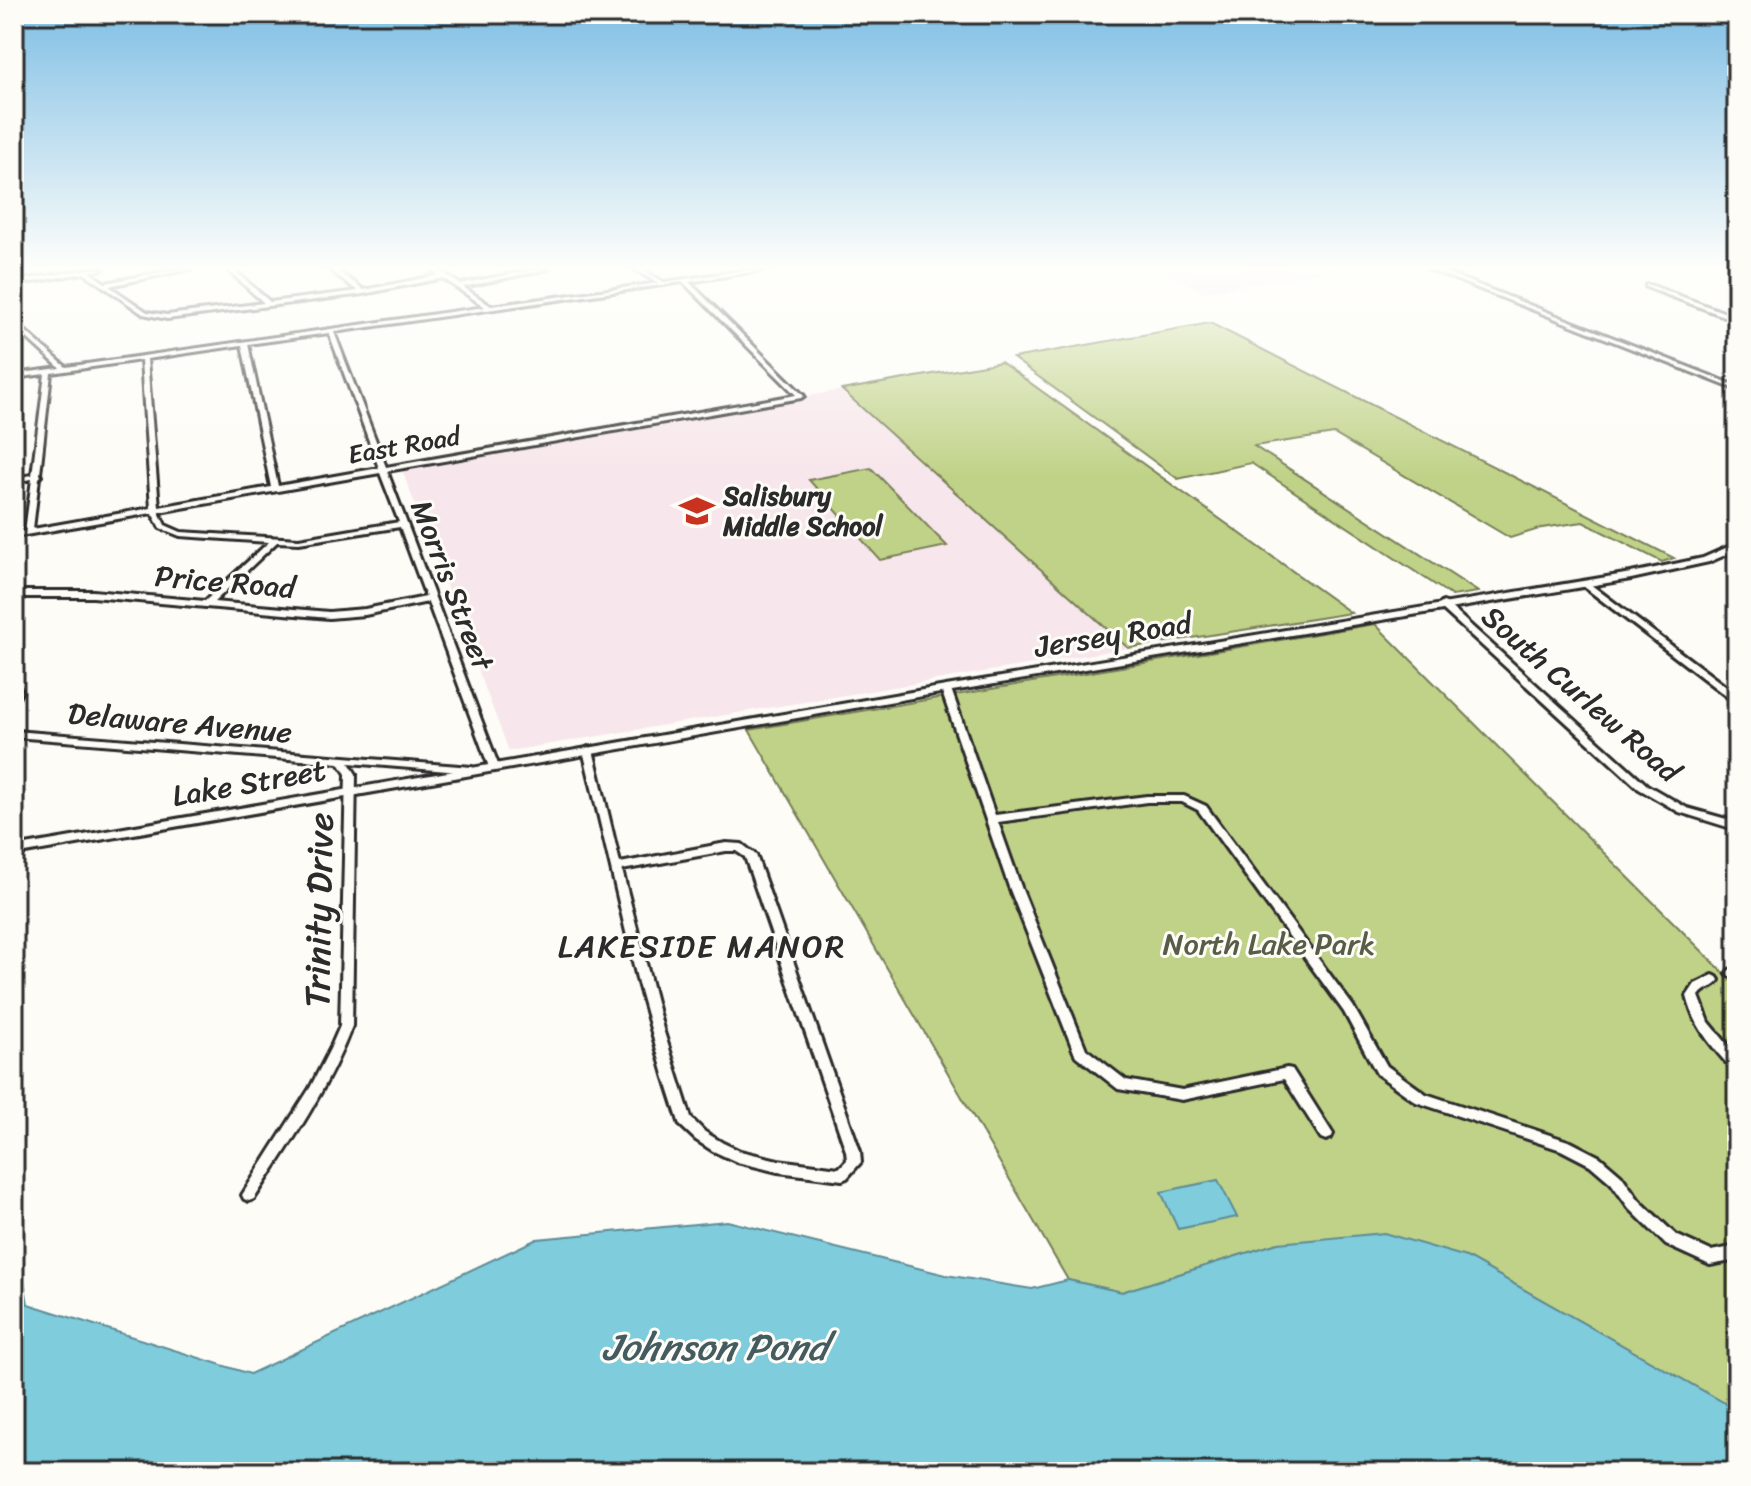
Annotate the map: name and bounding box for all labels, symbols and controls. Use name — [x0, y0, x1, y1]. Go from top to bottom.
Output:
street label: East Road — [344, 412, 466, 477]
place label: Salisbury Middle School — [722, 473, 884, 549]
street label: Morris Street — [395, 492, 510, 680]
school or university icon: Salisbury Middle School — [678, 492, 716, 530]
street label: Price Road — [152, 549, 300, 615]
street label: South Curlew Road — [1469, 591, 1695, 798]
street label: Jersey Road — [1030, 596, 1197, 674]
street label: Delaware Avenue — [66, 686, 294, 760]
street label: Lake Street — [168, 743, 330, 823]
street label: Trinity Drive — [285, 812, 353, 1008]
park label: North Lake Park — [1163, 917, 1375, 971]
district label: LAKESIDE MANOR — [558, 918, 846, 975]
water label: Johnson Pond — [602, 1314, 838, 1381]

